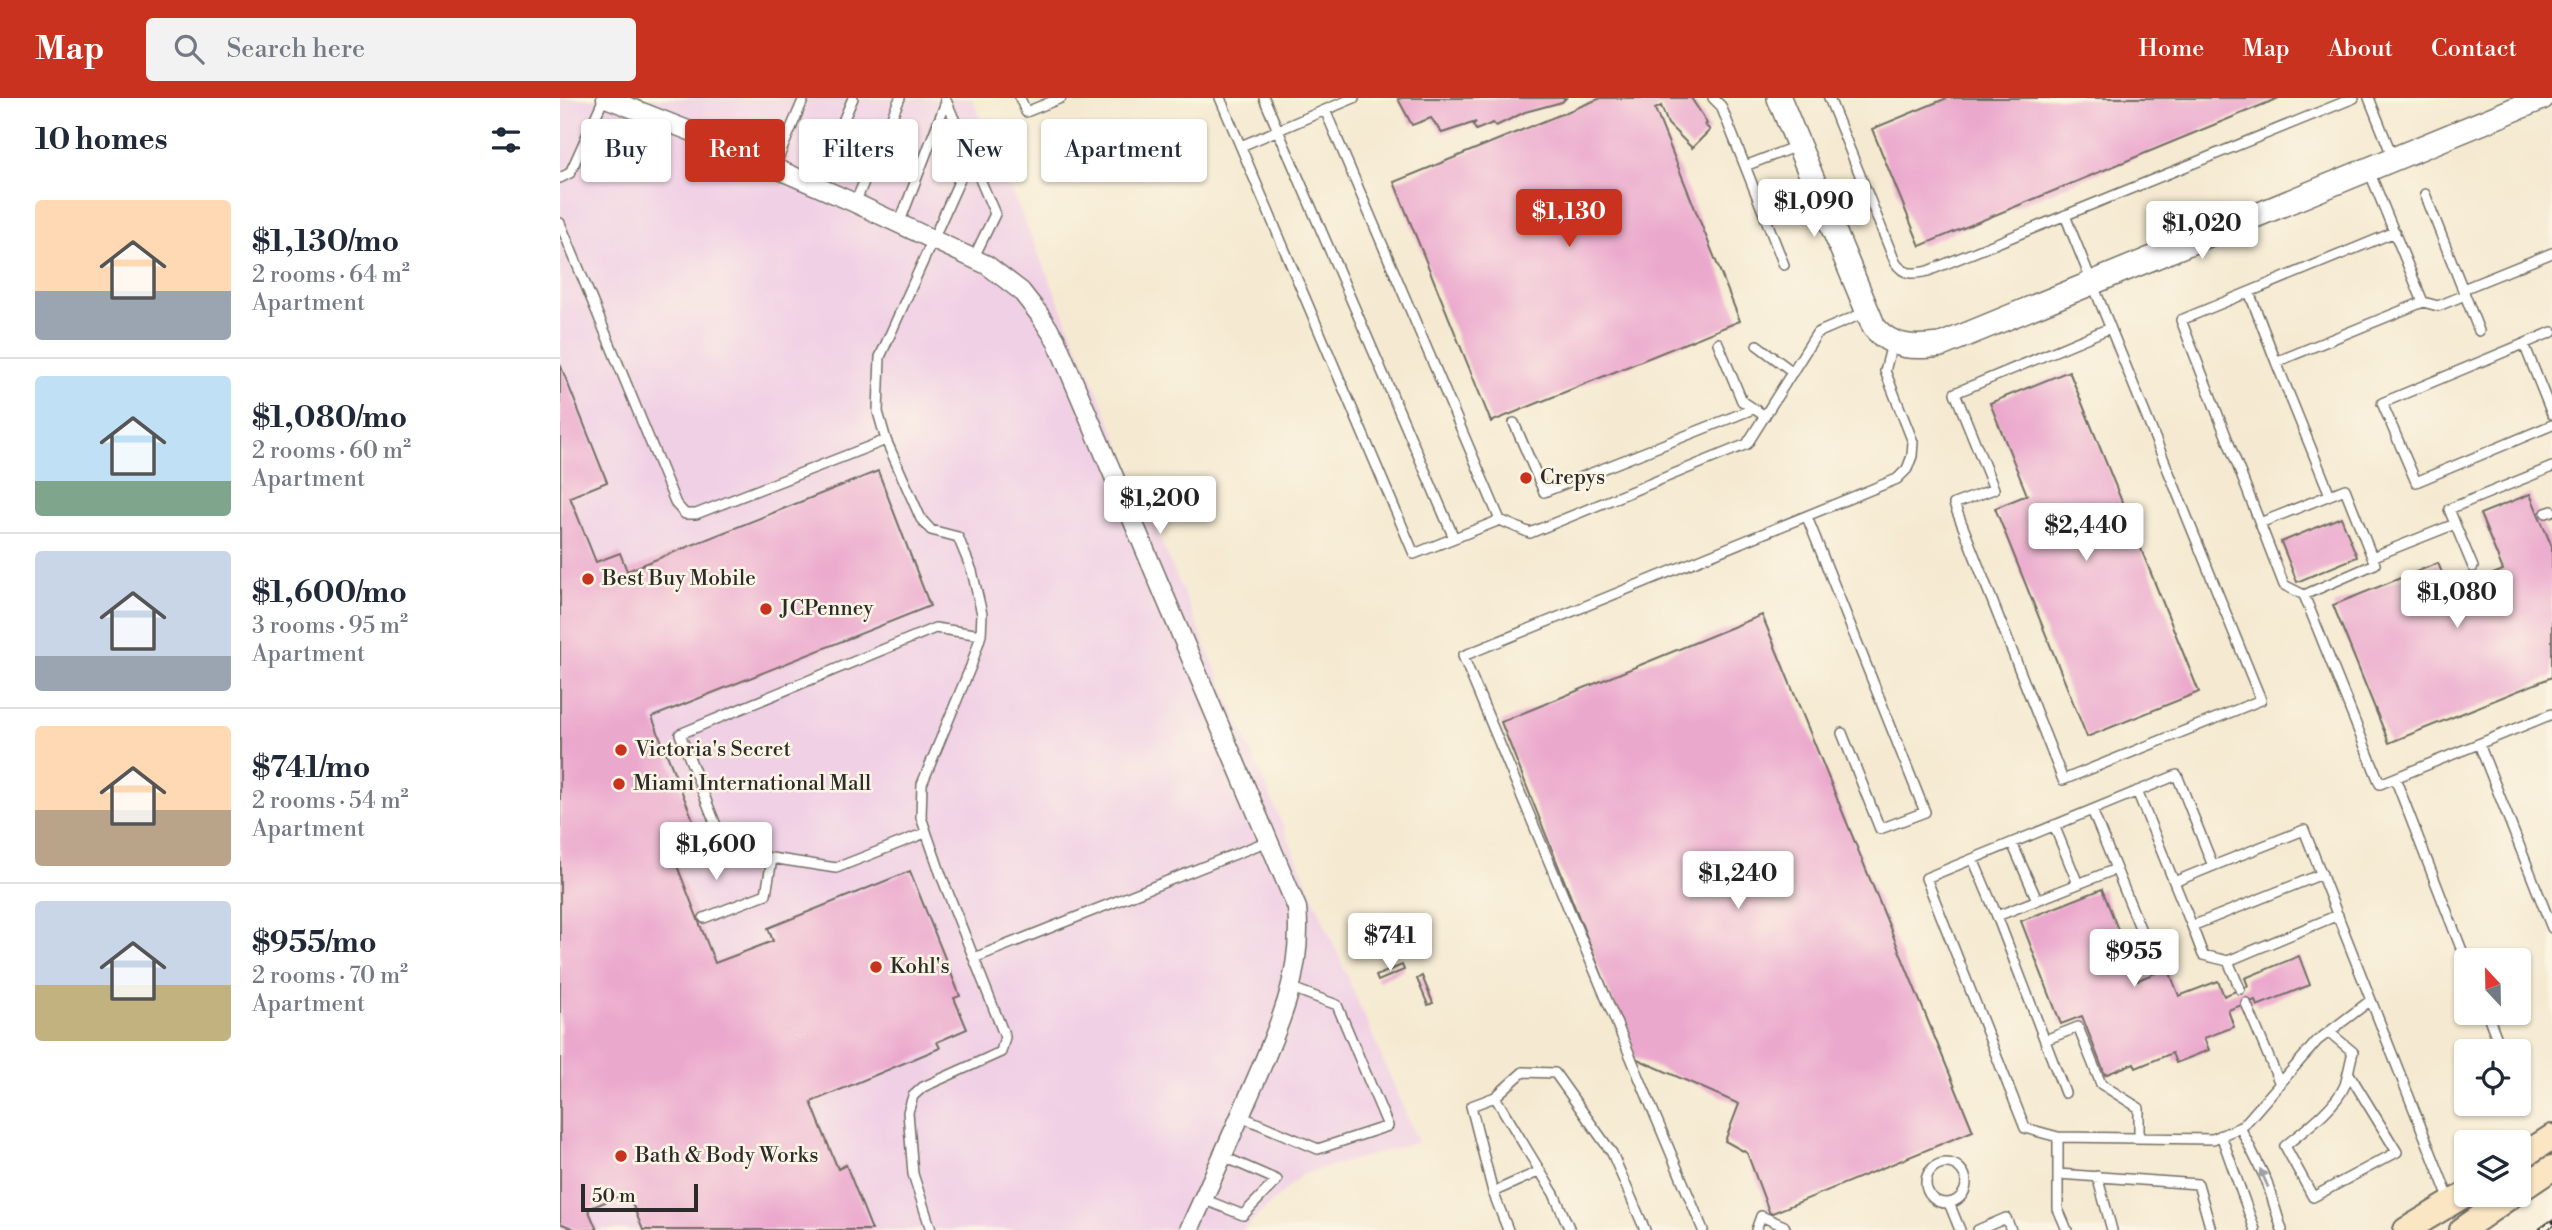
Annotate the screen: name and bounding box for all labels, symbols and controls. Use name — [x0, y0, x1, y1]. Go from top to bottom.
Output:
search box — [146, 18, 636, 81]
text: Map — [35, 29, 104, 70]
icon: search — [170, 30, 208, 68]
text: Search here — [226, 33, 365, 65]
text: Home — [2139, 34, 2204, 64]
text: Map — [2242, 34, 2290, 64]
text: About — [2328, 34, 2393, 64]
text: Contact — [2431, 34, 2517, 64]
chip: Buy — [581, 119, 671, 182]
chip: Rent — [685, 119, 785, 182]
chip: Filters — [799, 119, 918, 182]
chip: New — [932, 119, 1027, 182]
chip: Apartment — [1041, 119, 1207, 182]
text: 10 homes — [35, 121, 168, 159]
icon: filters — [487, 121, 525, 159]
pin: $1,090 — [1757, 180, 1871, 239]
text: $1,090 — [1774, 188, 1854, 216]
pin: $1,130 — [1512, 190, 1626, 249]
text: $1,130 — [1532, 198, 1606, 226]
pin: $1,020 — [2145, 202, 2259, 261]
text: $1,020 — [2162, 210, 2242, 238]
text: $1,130/mo — [252, 223, 399, 261]
icon: home — [91, 228, 175, 312]
text: 2 rooms · 64 m² — [252, 261, 410, 289]
text: Apartment — [252, 289, 365, 317]
text: $1,080/mo — [252, 399, 407, 437]
icon: home — [91, 404, 175, 488]
text: 2 rooms · 60 m² — [252, 437, 411, 465]
text: Apartment — [252, 465, 365, 493]
place label: Crepys — [1540, 465, 1605, 491]
marker: Crepys — [1518, 470, 1534, 486]
pin: $1,200 — [1103, 476, 1217, 536]
text: $1,200 — [1120, 485, 1200, 513]
pin: $2,440 — [2029, 504, 2143, 563]
text: $2,440 — [2044, 512, 2128, 540]
place label: Best Buy Mobile — [601, 566, 756, 592]
pin: $1,080 — [2400, 570, 2514, 630]
marker: Best Buy Mobile — [580, 571, 596, 587]
text: $1,600/mo — [252, 574, 407, 612]
icon: home — [91, 579, 175, 663]
text: $1,080 — [2417, 579, 2497, 607]
place label: JCPenney — [779, 596, 874, 622]
marker: JCPenney — [758, 601, 774, 617]
text: 3 rooms · 95 m² — [252, 612, 408, 640]
text: Apartment — [252, 640, 365, 668]
place label: Victoria's Secret — [634, 737, 791, 763]
marker: Victoria's Secret — [613, 742, 629, 758]
text: $741/mo — [252, 749, 370, 787]
icon: home — [91, 754, 175, 838]
place label: Miami International Mall — [633, 771, 871, 797]
marker: Miami International Mall — [611, 776, 627, 792]
text: 2 rooms · 54 m² — [252, 787, 409, 815]
text: Apartment — [252, 815, 365, 843]
pin: $1,600 — [659, 822, 773, 882]
text: $1,600 — [676, 831, 756, 859]
pin: $1,240 — [1681, 852, 1795, 911]
text: $1,240 — [1699, 860, 1777, 888]
pin: $741 — [1349, 914, 1431, 973]
text: $741 — [1364, 922, 1416, 950]
text: $955/mo — [252, 924, 377, 962]
icon: home — [91, 929, 175, 1013]
pin: $955 — [2093, 930, 2175, 989]
text: $955 — [2106, 938, 2162, 966]
north arrow — [2454, 948, 2530, 1026]
map controls — [2454, 948, 2531, 1207]
place label: Kohl's — [890, 954, 950, 980]
marker: Kohl's — [868, 959, 884, 975]
text: 2 rooms · 70 m² — [252, 962, 408, 990]
text: Apartment — [252, 990, 365, 1018]
button: locate — [2454, 1039, 2531, 1116]
button: layers — [2454, 1130, 2531, 1207]
place label: Bath & Body Works — [634, 1143, 819, 1169]
marker: Bath & Body Works — [613, 1148, 629, 1164]
one-way arrow — [2258, 1167, 2269, 1188]
scale bar — [581, 1181, 698, 1213]
text: 50 m — [592, 1184, 636, 1208]

